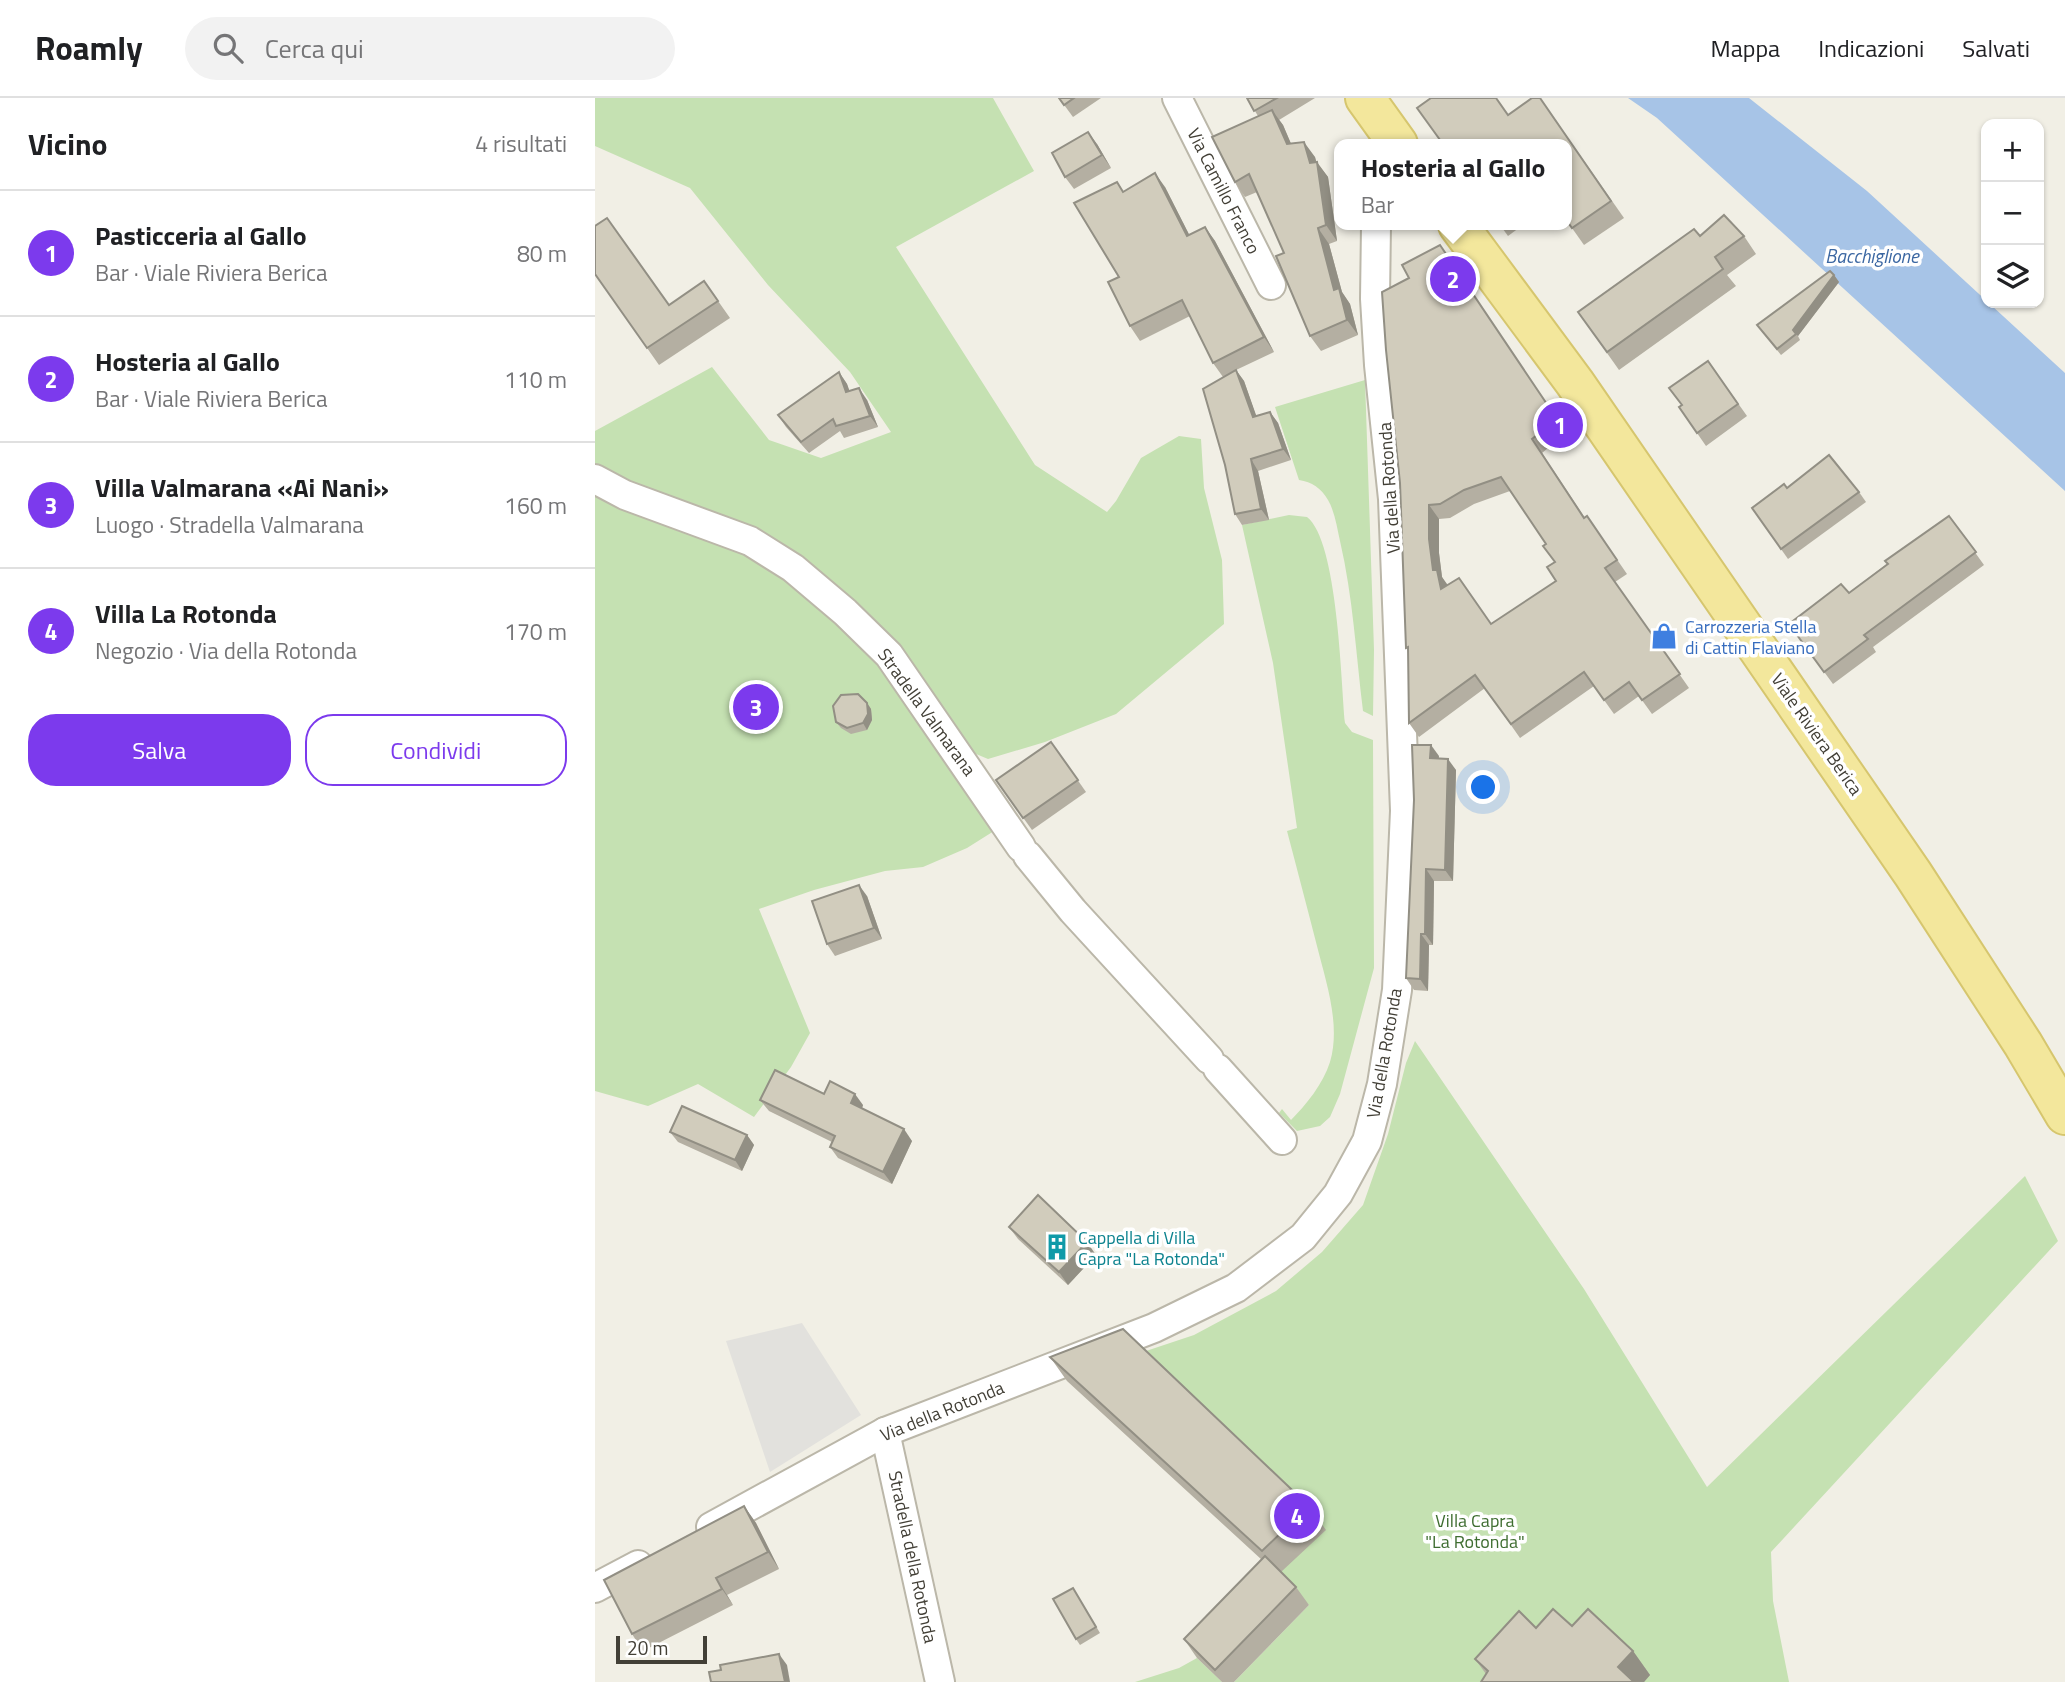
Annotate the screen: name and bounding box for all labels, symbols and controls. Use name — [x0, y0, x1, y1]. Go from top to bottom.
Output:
search box — [185, 17, 675, 80]
text: Roamly — [35, 23, 143, 73]
icon: search — [209, 29, 247, 67]
text: Cerca qui — [265, 29, 364, 68]
text: Mappa — [1711, 30, 1780, 66]
text: Indicazioni — [1818, 30, 1924, 66]
text: Salvati — [1962, 30, 2030, 66]
map controls — [1981, 119, 2044, 308]
button: + — [1981, 119, 2044, 182]
text: Vicino — [28, 121, 108, 167]
street label: Via Camillo Franco — [1181, 123, 1267, 259]
text: 4 risultati — [475, 126, 567, 161]
popup — [1334, 139, 1572, 230]
text: Hosteria al Gallo — [1361, 148, 1545, 187]
button: − — [1981, 182, 2044, 245]
text: Bar — [1361, 187, 1394, 222]
text: Pasticceria al Gallo — [95, 216, 307, 255]
text: 1 — [45, 236, 57, 271]
text: 80 m — [517, 236, 567, 271]
water label: Bacchiglione — [1825, 241, 1920, 270]
button: layers — [1981, 245, 2044, 308]
pin: 2 — [1430, 253, 1476, 305]
text: Bar · Viale Riviera Berica — [95, 255, 327, 290]
text: Hosteria al Gallo — [95, 342, 280, 381]
text: 2 — [45, 362, 57, 397]
text: 110 m — [504, 362, 567, 397]
text: Bar · Viale Riviera Berica — [95, 381, 327, 416]
pin: 1 — [1537, 399, 1583, 451]
street label: Via della Rotonda — [1371, 421, 1407, 555]
text: Villa Valmarana «Ai Nani» — [95, 468, 389, 507]
text: 3 — [45, 488, 57, 523]
text: 160 m — [504, 488, 567, 523]
text: Luogo · Stradella Valmarana — [95, 507, 364, 542]
text: Villa La Rotonda — [95, 594, 277, 633]
place label: Carrozzeria Stella di Cattin Flaviano — [1685, 613, 1816, 661]
text: 4 — [45, 614, 57, 649]
text: 170 m — [504, 614, 567, 649]
shop icon: Carrozzeria Stella di Cattin Flaviano — [1649, 621, 1679, 651]
text: Negozio · Via della Rotonda — [95, 633, 357, 668]
street label: Stradella Valmarana — [871, 642, 983, 782]
street label: Viale Riviera Berica — [1765, 667, 1869, 801]
pin: 3 — [733, 681, 779, 733]
button: Salva — [28, 714, 291, 786]
button: Condividi — [305, 714, 567, 786]
your location — [1466, 770, 1500, 804]
street label: Via della Rotonda — [1359, 986, 1409, 1120]
place label: Cappella di Villa Capra "La Rotonda" — [1078, 1224, 1225, 1272]
building icon: Cappella di Villa Capra "La Rotonda" — [1042, 1232, 1072, 1262]
street label: Via della Rotonda — [876, 1374, 1008, 1448]
street label: Stradella della Rotonda — [882, 1468, 944, 1646]
pin: 4 — [1274, 1490, 1320, 1542]
park label: Villa Capra "La Rotonda" — [1425, 1507, 1525, 1555]
scale bar — [616, 1633, 707, 1665]
text: 20 m — [627, 1633, 668, 1662]

